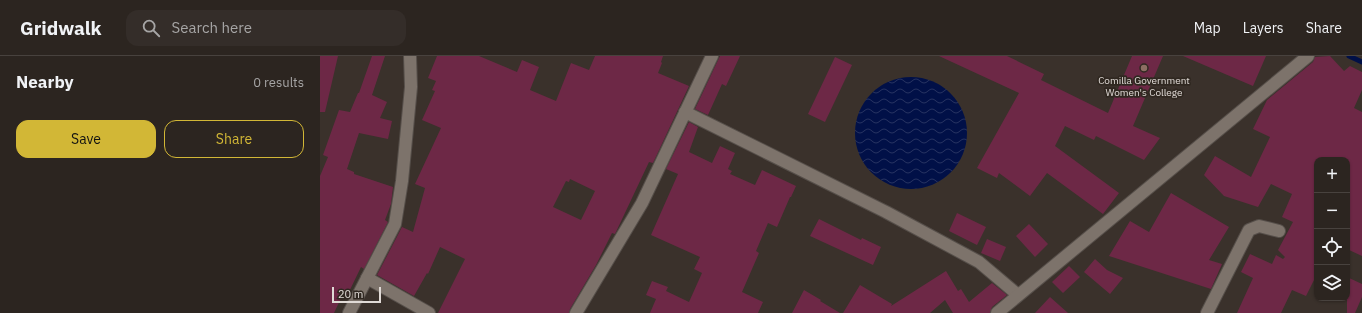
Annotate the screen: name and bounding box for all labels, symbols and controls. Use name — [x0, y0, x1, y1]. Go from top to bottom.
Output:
search box — [126, 10, 406, 46]
text: Gridwalk — [20, 16, 102, 40]
icon: search — [140, 17, 162, 39]
text: Search here — [172, 18, 252, 37]
text: Map — [1194, 19, 1221, 37]
text: Layers — [1243, 19, 1284, 37]
text: Share — [1306, 19, 1342, 37]
marker: Comilla Government Women's College — [1139, 63, 1149, 73]
text: Nearby — [16, 71, 74, 93]
text: 0 results — [253, 74, 304, 91]
place label: Comilla Government Women's College — [1098, 74, 1190, 99]
button: Save — [16, 120, 156, 158]
button: Share — [164, 120, 304, 158]
map controls — [1314, 157, 1350, 301]
button: + — [1314, 157, 1350, 193]
button: − — [1314, 193, 1350, 229]
button: locate — [1314, 229, 1350, 265]
button: layers — [1314, 265, 1350, 301]
scale bar — [332, 285, 381, 304]
text: 20 m — [338, 287, 363, 301]

